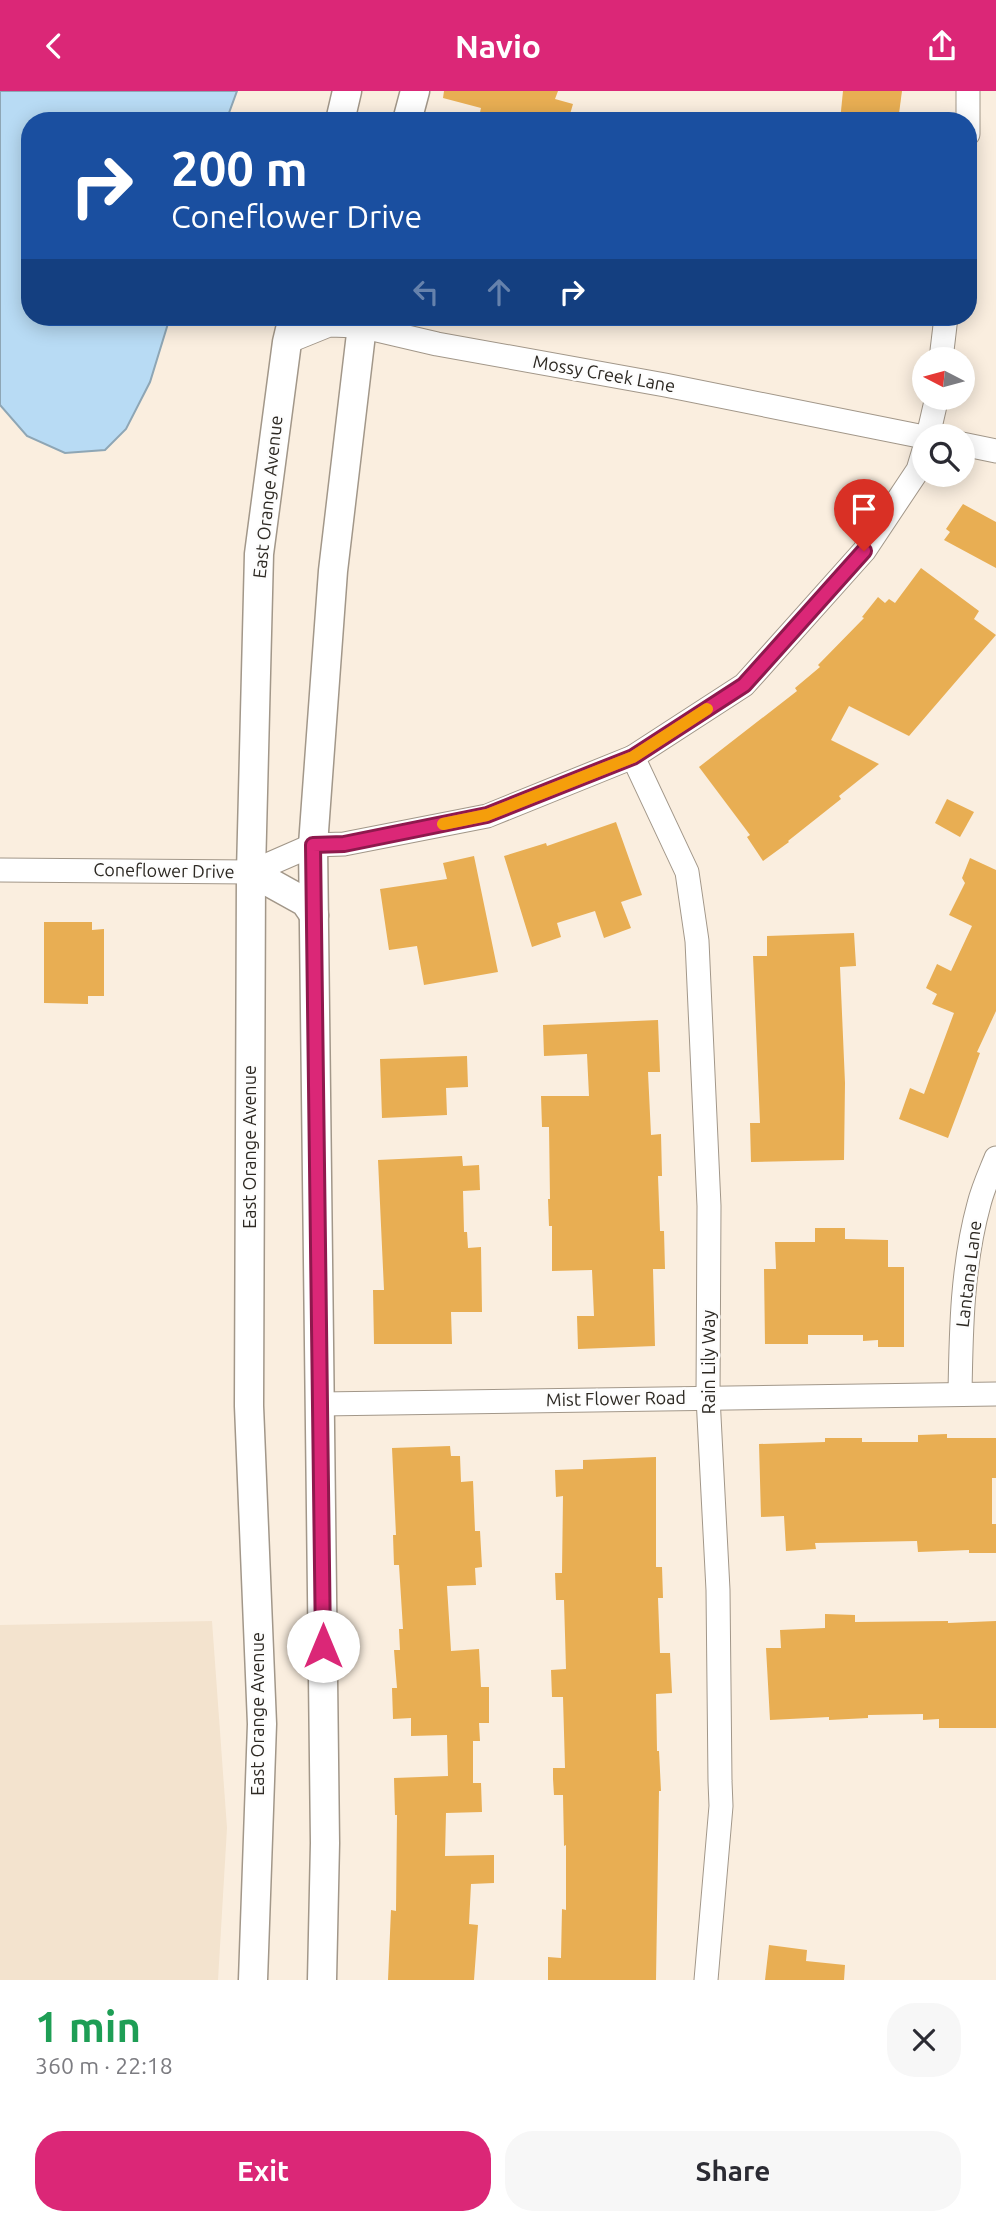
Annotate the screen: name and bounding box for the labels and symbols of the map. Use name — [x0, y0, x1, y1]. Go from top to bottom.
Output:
north arrow — [912, 347, 975, 409]
street label: Mossy Creek Lane — [531, 351, 677, 395]
street label: East Orange Avenue — [249, 414, 286, 579]
pin — [834, 479, 894, 551]
street label: Coneflower Drive — [93, 859, 235, 881]
street label: East Orange Avenue — [239, 1065, 259, 1229]
street label: Lantana Lane — [952, 1219, 984, 1328]
street label: Rain Lily Way — [698, 1309, 718, 1414]
street label: Mist Flower Road — [546, 1387, 686, 1409]
position arrow — [286, 1609, 360, 1683]
street label: East Orange Avenue — [247, 1632, 267, 1796]

